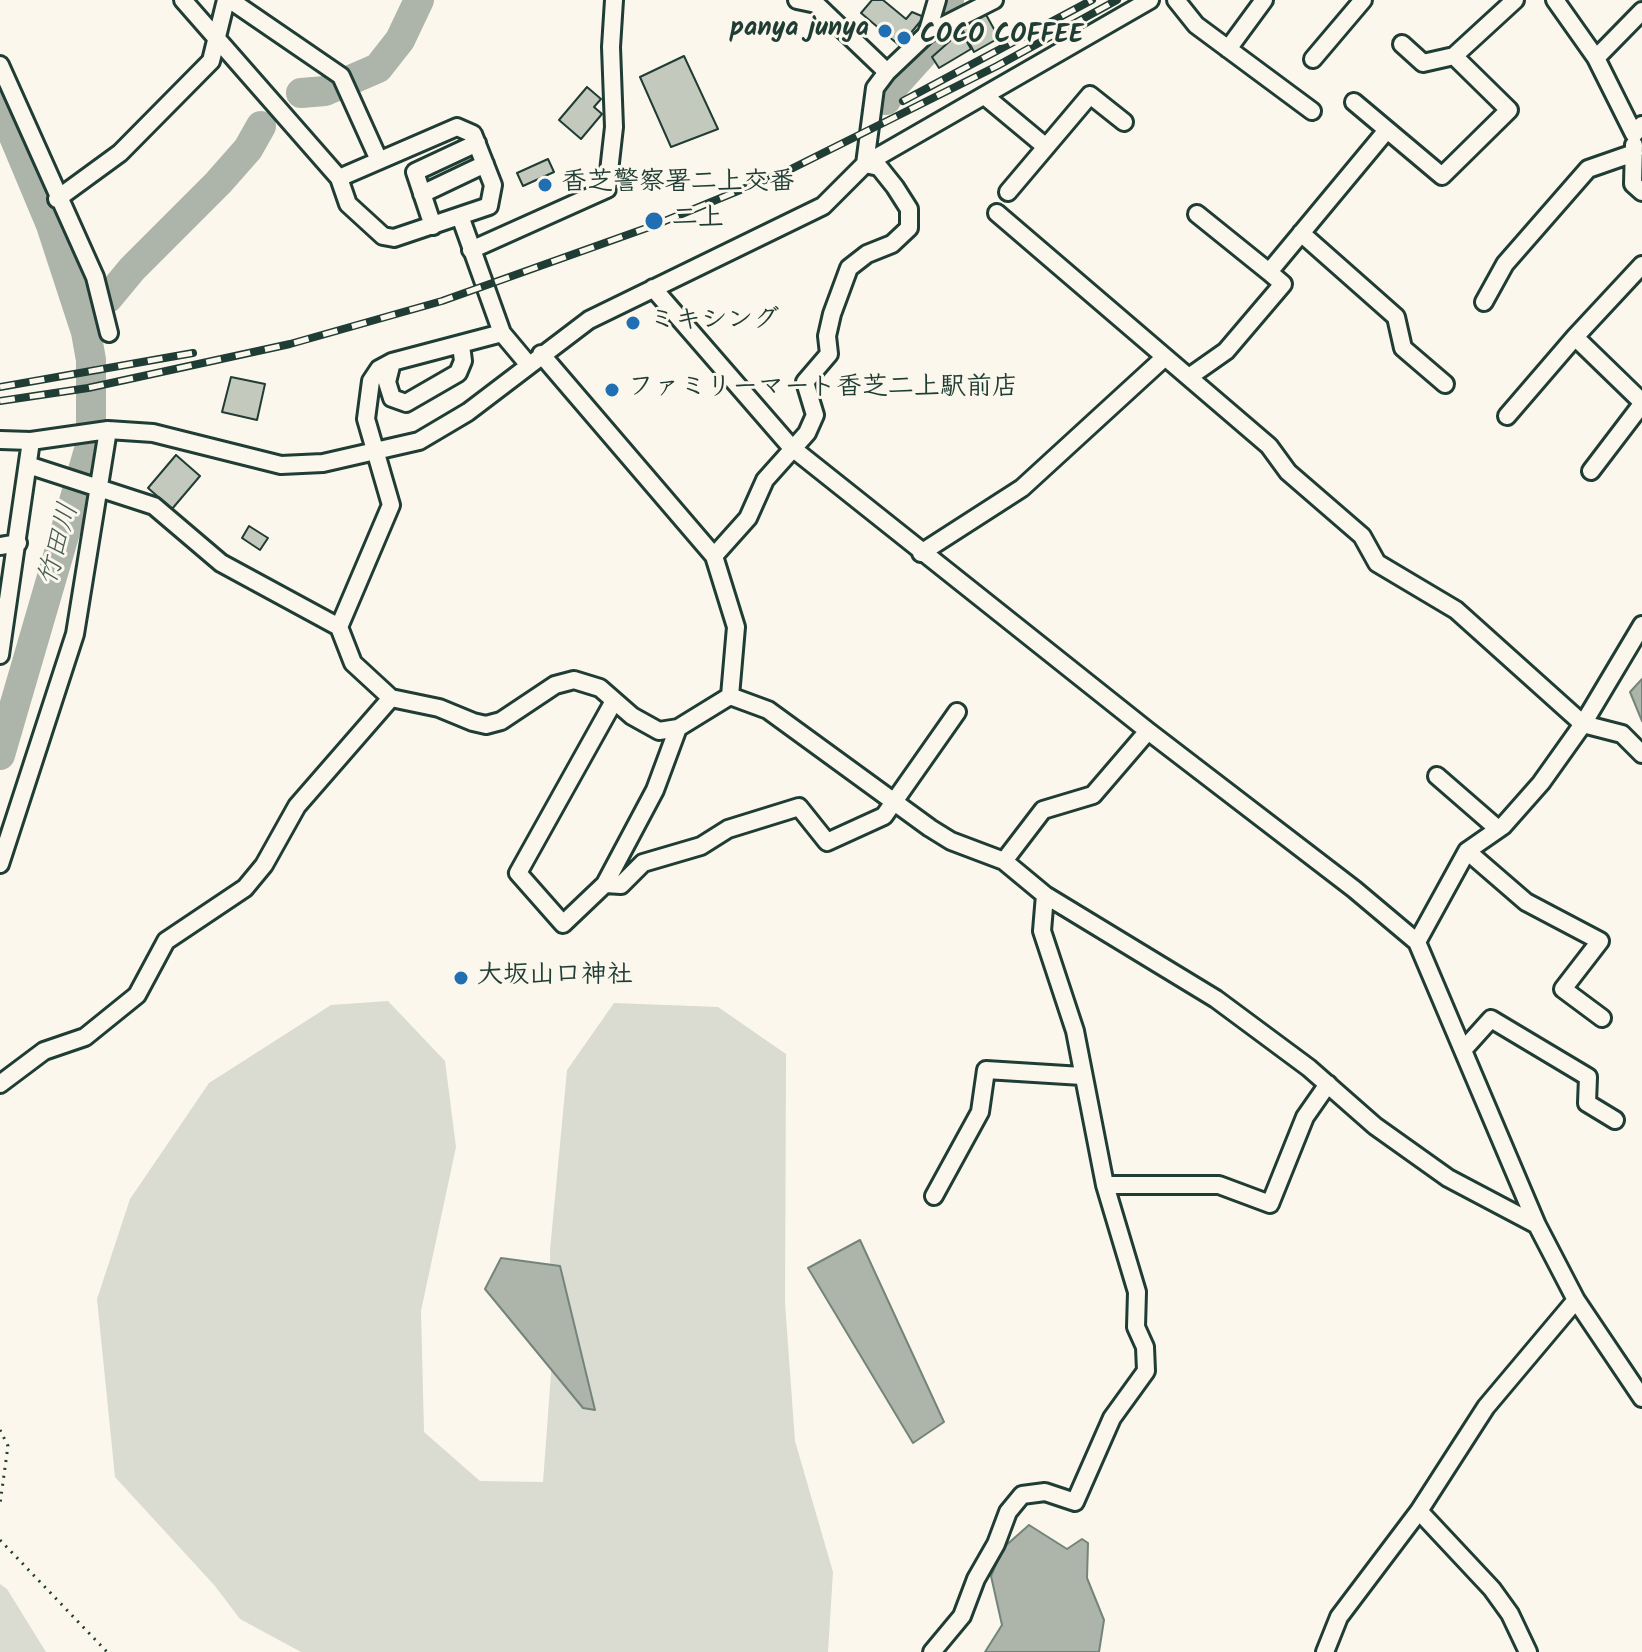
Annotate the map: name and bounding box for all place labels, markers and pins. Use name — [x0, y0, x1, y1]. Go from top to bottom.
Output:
place label: panya junya — [730, 15, 869, 47]
marker: panya junya — [876, 22, 894, 40]
place label: COCO COFFEE — [920, 22, 1083, 54]
marker: COCO COFFEE — [895, 29, 913, 47]
place label: 香芝警察署二上交番 — [561, 169, 795, 201]
marker: 香芝警察署二上交番 — [536, 176, 554, 194]
place label: 二上 — [672, 205, 724, 237]
marker: 二上 — [643, 210, 665, 232]
place label: ミキシング — [649, 307, 779, 339]
marker: ミキシング — [624, 314, 642, 332]
place label: ファミリーマート香芝二上駅前店 — [628, 374, 1018, 406]
marker: ファミリーマート香芝二上駅前店 — [603, 381, 621, 399]
place label: 大坂山口神社 — [477, 962, 633, 994]
marker: 大坂山口神社 — [452, 969, 470, 987]

